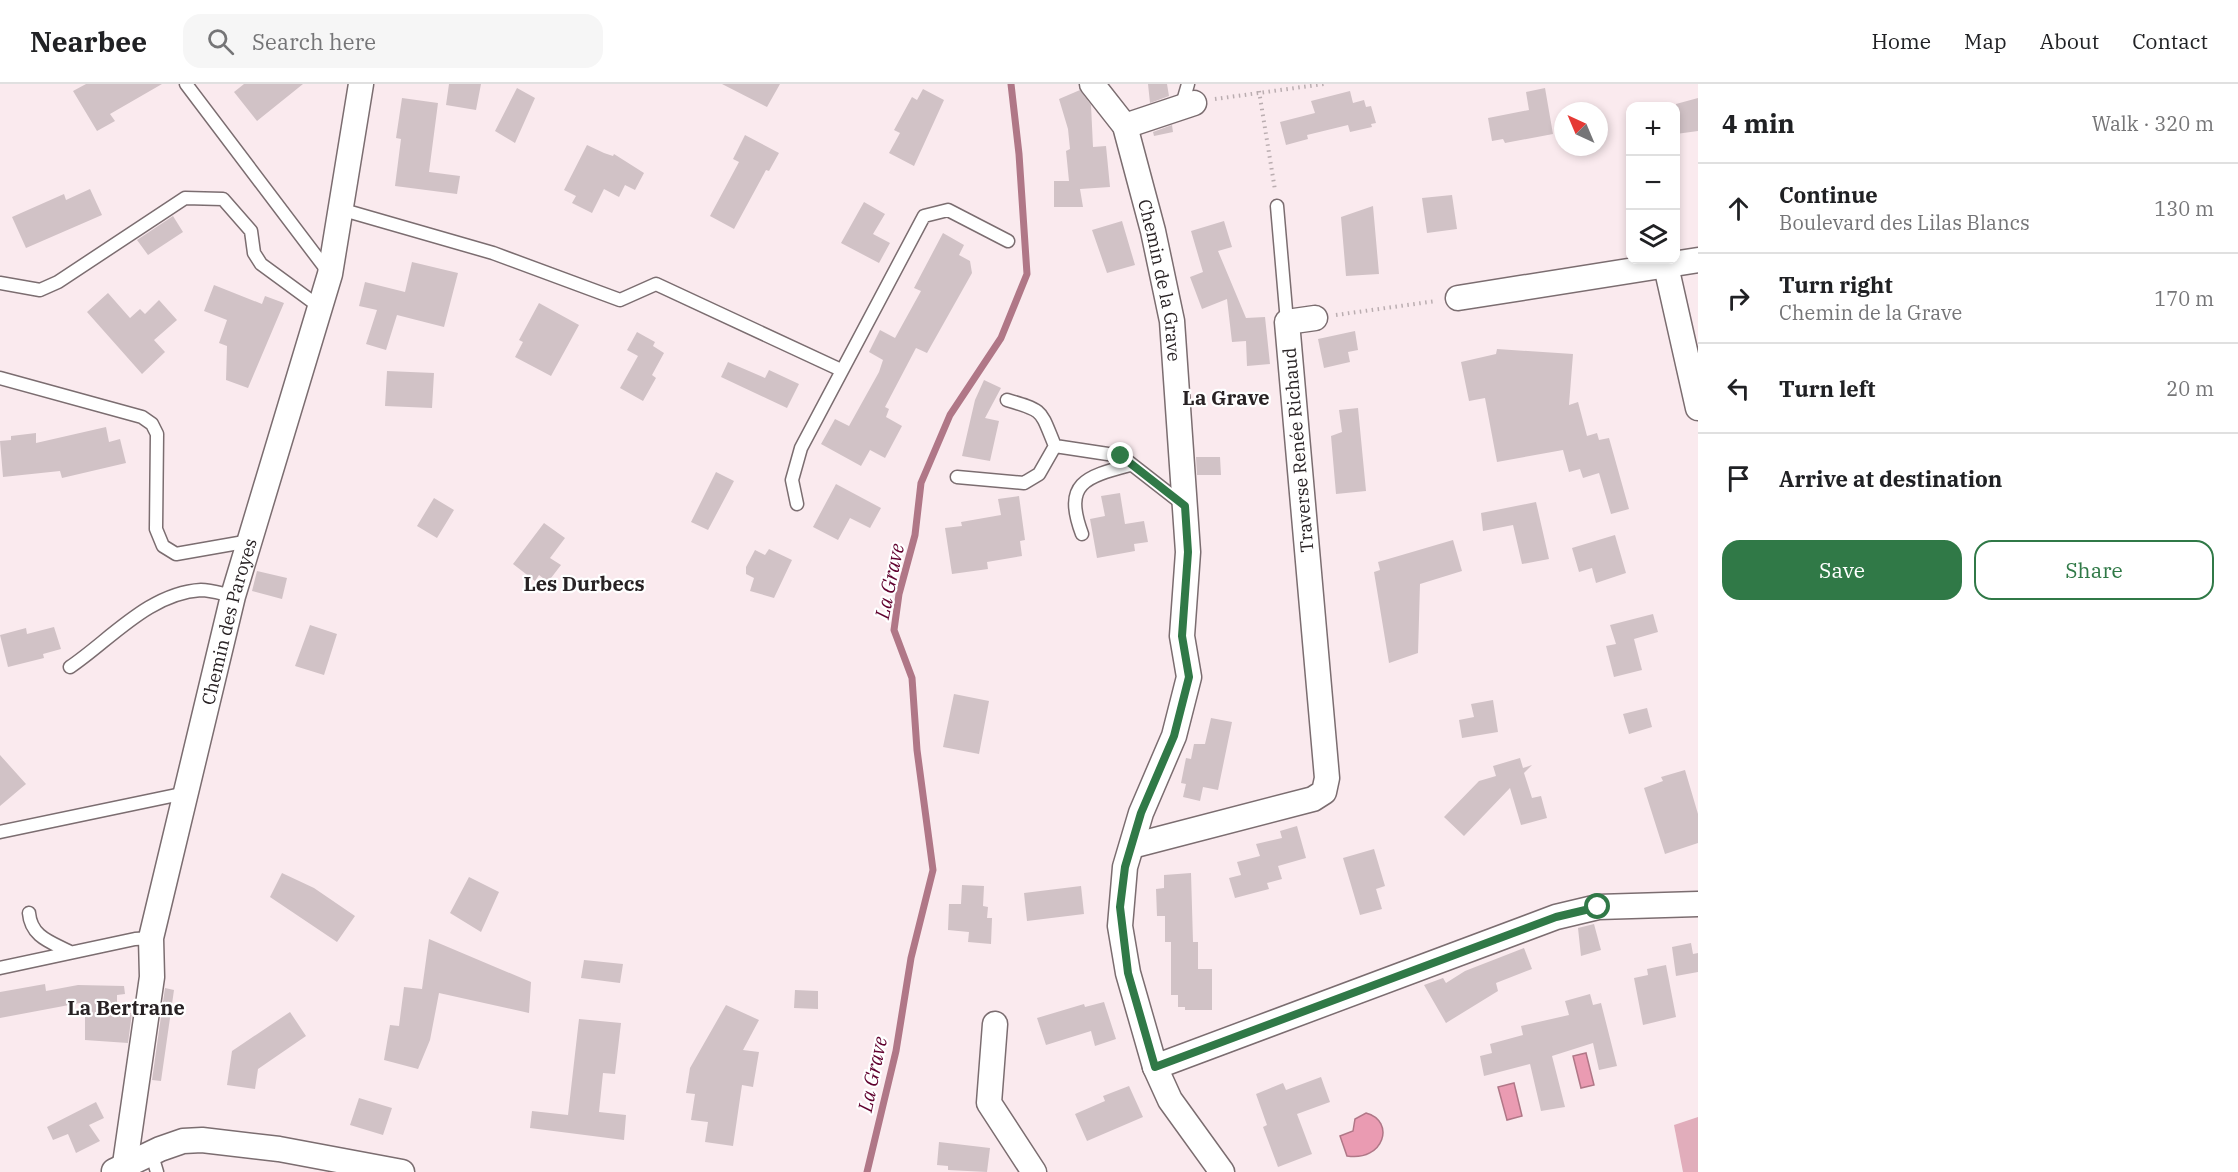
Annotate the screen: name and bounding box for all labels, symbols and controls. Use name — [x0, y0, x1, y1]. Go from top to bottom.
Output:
search box — [183, 14, 603, 68]
text: Nearbee — [30, 23, 147, 60]
icon: search — [204, 25, 237, 58]
text: Search here — [252, 27, 376, 56]
text: Home — [1871, 27, 1931, 55]
text: Map — [1964, 27, 2007, 55]
text: About — [2040, 27, 2099, 55]
text: Contact — [2132, 27, 2208, 55]
north arrow — [1554, 102, 1608, 156]
map controls — [1626, 102, 1680, 264]
button: + — [1626, 102, 1680, 156]
text: 4 min — [1722, 106, 1795, 140]
text: Walk · 320 m — [2092, 110, 2214, 137]
button: − — [1626, 156, 1680, 210]
text: Continue — [1779, 180, 1878, 209]
icon: ahead — [1722, 192, 1755, 225]
text: 130 m — [2154, 195, 2214, 222]
street label: Chemin de la Grave — [1133, 197, 1186, 362]
text: Boulevard des Lilas Blancs — [1779, 209, 2030, 236]
button: layers — [1626, 210, 1680, 264]
text: Turn right — [1779, 270, 1893, 299]
icon: right — [1722, 282, 1755, 315]
text: 170 m — [2154, 285, 2214, 312]
text: Chemin de la Grave — [1779, 299, 1962, 326]
street label: Traverse Renée Richaud — [1278, 347, 1318, 553]
icon: left — [1722, 372, 1755, 405]
text: Turn left — [1779, 374, 1875, 403]
text: 20 m — [2166, 375, 2214, 402]
district label: La Grave — [1182, 384, 1270, 411]
route end — [1107, 442, 1133, 468]
icon: arrive — [1722, 462, 1755, 495]
text: Arrive at destination — [1779, 464, 2002, 493]
street label: Chemin des Paroyes — [196, 535, 261, 707]
button: Save — [1722, 540, 1962, 600]
button: Share — [1974, 540, 2214, 600]
water label: La Grave — [868, 541, 910, 622]
district label: Les Durbecs — [523, 570, 645, 597]
route start — [1584, 893, 1610, 919]
district label: La Bertrane — [67, 994, 185, 1021]
water label: La Grave — [851, 1034, 893, 1115]

